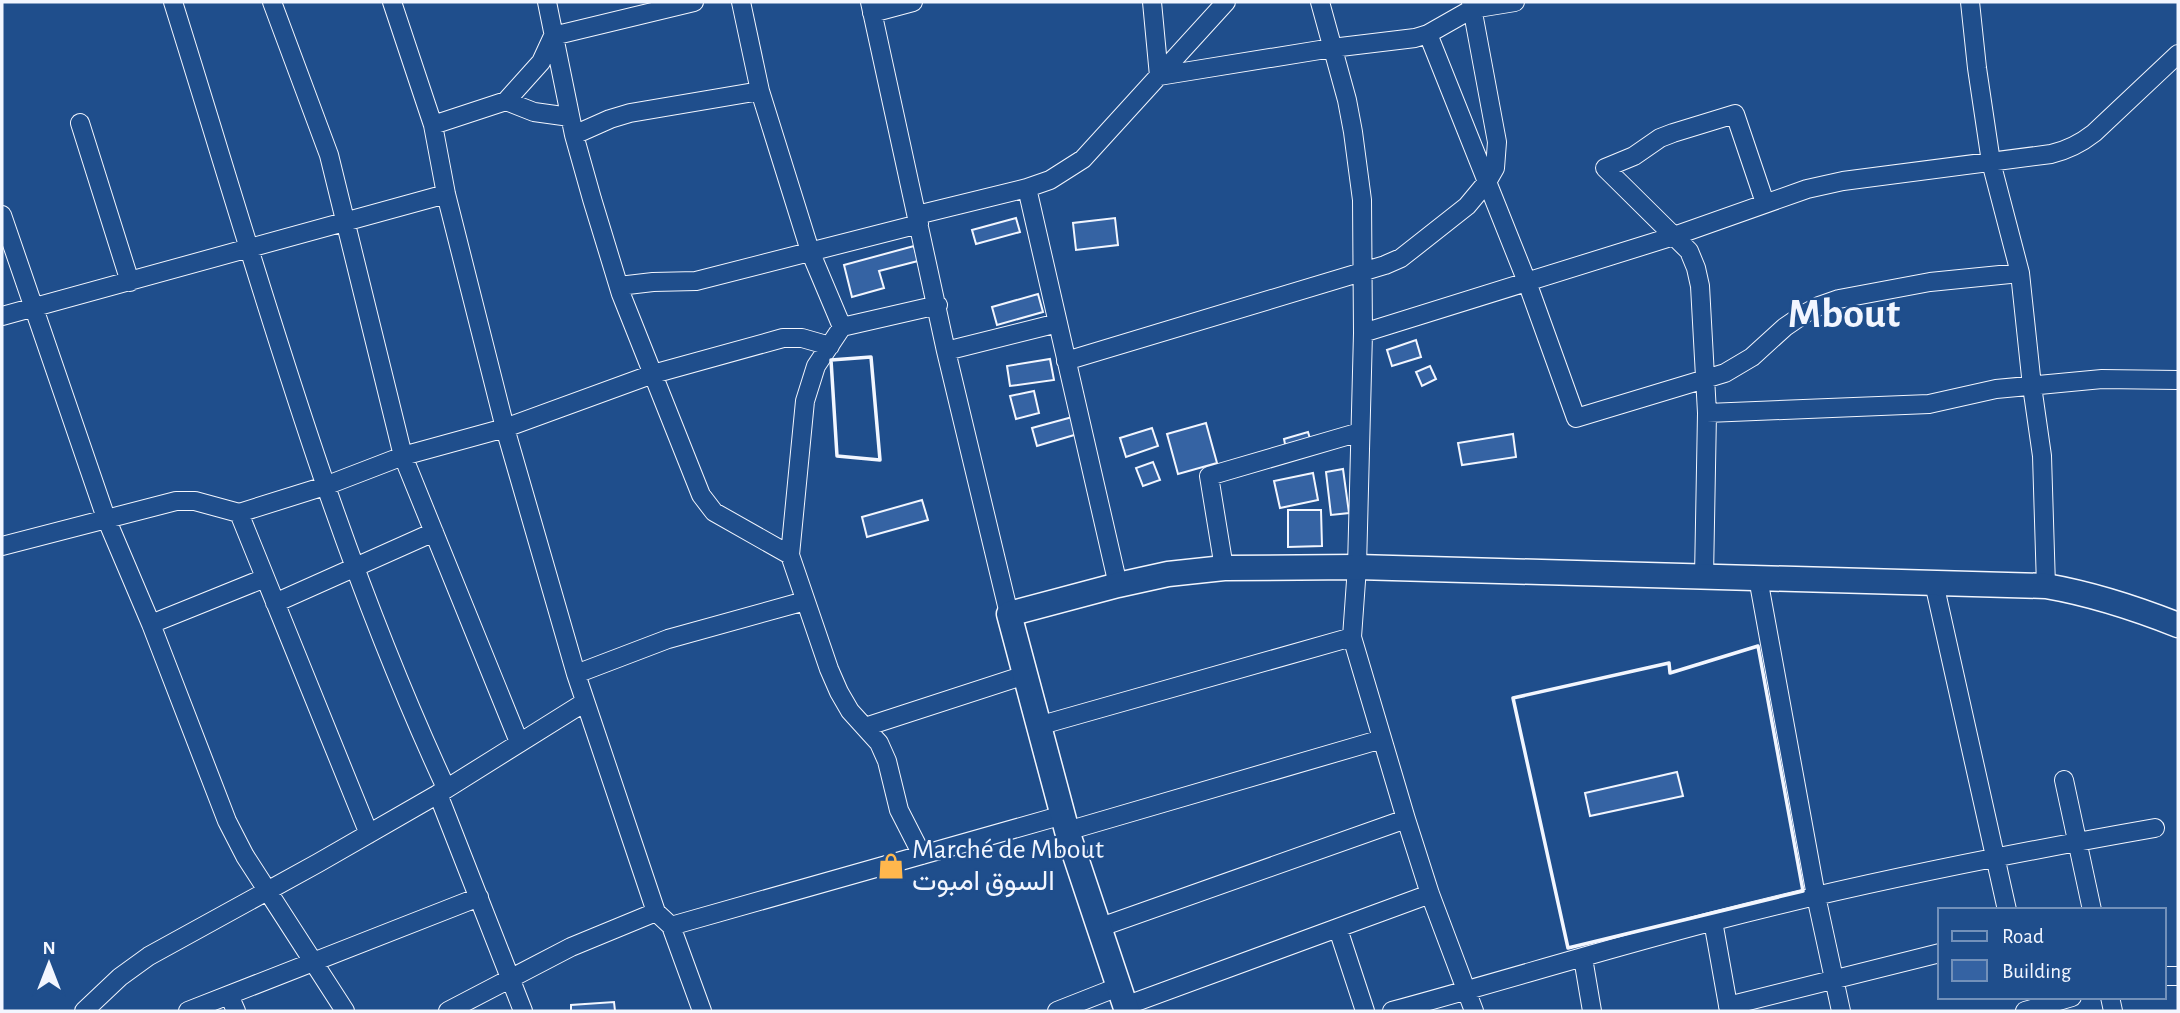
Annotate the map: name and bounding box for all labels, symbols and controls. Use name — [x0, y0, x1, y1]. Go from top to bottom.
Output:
district label: Mbout — [1788, 293, 1900, 335]
place label: Marché de Mbout السوق امبوت — [912, 836, 1104, 898]
shop icon: Marché de Mbout السوق امبوت — [876, 851, 906, 881]
legend — [1938, 908, 2166, 999]
text: Road — [2002, 926, 2044, 947]
north arrow — [14, 929, 84, 999]
text: N — [42, 939, 56, 958]
text: Building — [2002, 961, 2072, 982]

